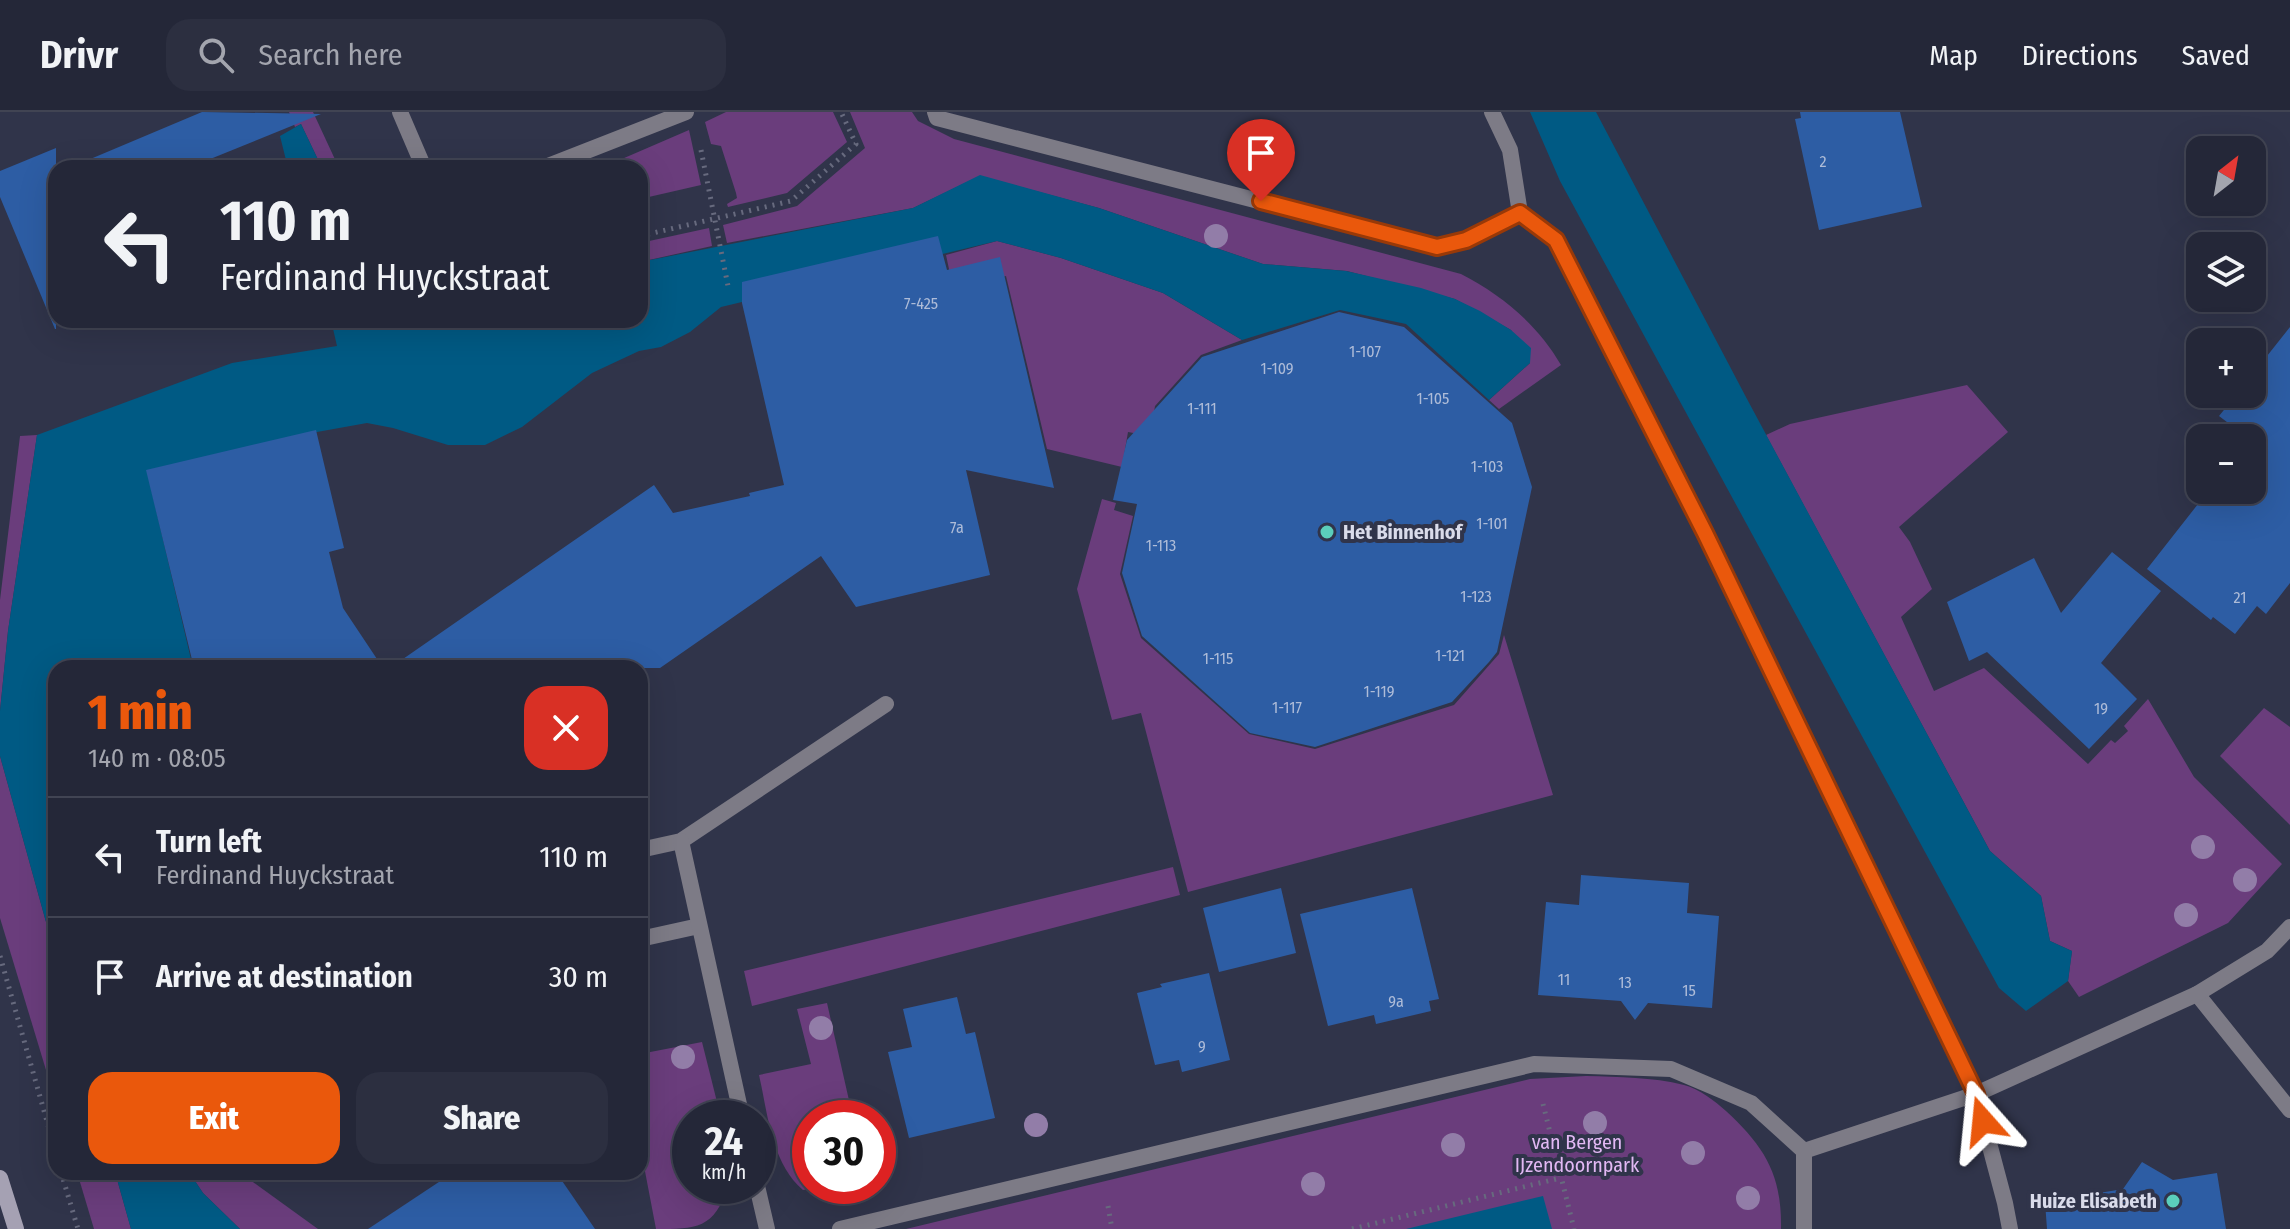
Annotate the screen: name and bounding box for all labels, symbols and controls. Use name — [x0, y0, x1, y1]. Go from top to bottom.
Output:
search box — [166, 19, 726, 91]
text: Drivr — [40, 32, 118, 78]
icon: search — [194, 33, 238, 77]
text: Search here — [258, 37, 403, 73]
text: Map — [1929, 39, 1978, 72]
text: Directions — [2022, 39, 2138, 72]
text: Saved — [2182, 39, 2250, 72]
pin — [1227, 119, 1295, 201]
icon: arrive — [1239, 131, 1283, 175]
north arrow — [2186, 136, 2266, 216]
map controls — [2186, 136, 2266, 504]
house number: 2 — [1819, 152, 1827, 171]
text: 110 m — [220, 188, 351, 255]
icon: left — [88, 192, 192, 296]
button: layers — [2186, 232, 2266, 312]
text: Ferdinand Huyckstraat — [220, 256, 550, 300]
house number: 7-425 — [904, 294, 938, 313]
button: + — [2186, 328, 2266, 408]
house number: 1-107 — [1349, 342, 1381, 361]
house number: 1-109 — [1260, 359, 1294, 378]
house number: 1-105 — [1417, 389, 1449, 408]
house number: 1-111 — [1187, 399, 1217, 418]
button: − — [2186, 424, 2266, 504]
house number: 1-103 — [1471, 457, 1503, 476]
house number: 1-101 — [1476, 514, 1508, 533]
house number: 7a — [950, 518, 964, 537]
place label: Het Binnenhof — [1343, 520, 1463, 544]
marker: Het Binnenhof — [1318, 523, 1336, 541]
house number: 1-113 — [1146, 536, 1176, 555]
house number: 1-123 — [1460, 587, 1492, 606]
house number: 21 — [2234, 588, 2246, 607]
house number: 1-121 — [1435, 646, 1465, 665]
house number: 1-115 — [1203, 649, 1233, 668]
house number: 1-119 — [1363, 682, 1395, 701]
text: 1 min — [88, 684, 192, 742]
button: close — [524, 686, 608, 770]
house number: 1-117 — [1272, 698, 1302, 717]
house number: 19 — [2094, 699, 2108, 718]
text: 140 m · 08:05 — [88, 743, 226, 774]
text: Turn left — [156, 824, 262, 860]
icon: left — [88, 835, 132, 879]
text: 110 m — [539, 839, 608, 875]
text: Ferdinand Huyckstraat — [156, 860, 394, 891]
icon: arrive — [88, 955, 132, 999]
text: Arrive at destination — [156, 959, 413, 995]
text: 30 m — [549, 959, 608, 995]
house number: 11 — [1558, 970, 1570, 989]
house number: 13 — [1618, 973, 1632, 992]
house number: 15 — [1682, 981, 1696, 1000]
house number: 9a — [1388, 992, 1404, 1011]
house number: 9 — [1198, 1037, 1206, 1056]
button: Exit — [88, 1072, 340, 1164]
button: Share — [356, 1072, 608, 1164]
position arrow — [1941, 1079, 2025, 1163]
speed limit sign: 30 — [792, 1100, 896, 1204]
text: 24 — [705, 1118, 743, 1166]
park label: van Bergen IJzendoornpark — [1515, 1130, 1640, 1177]
text: km/h — [702, 1160, 746, 1184]
place label: Huize Elisabeth — [2030, 1189, 2157, 1213]
marker: Huize Elisabeth — [2164, 1192, 2182, 1210]

